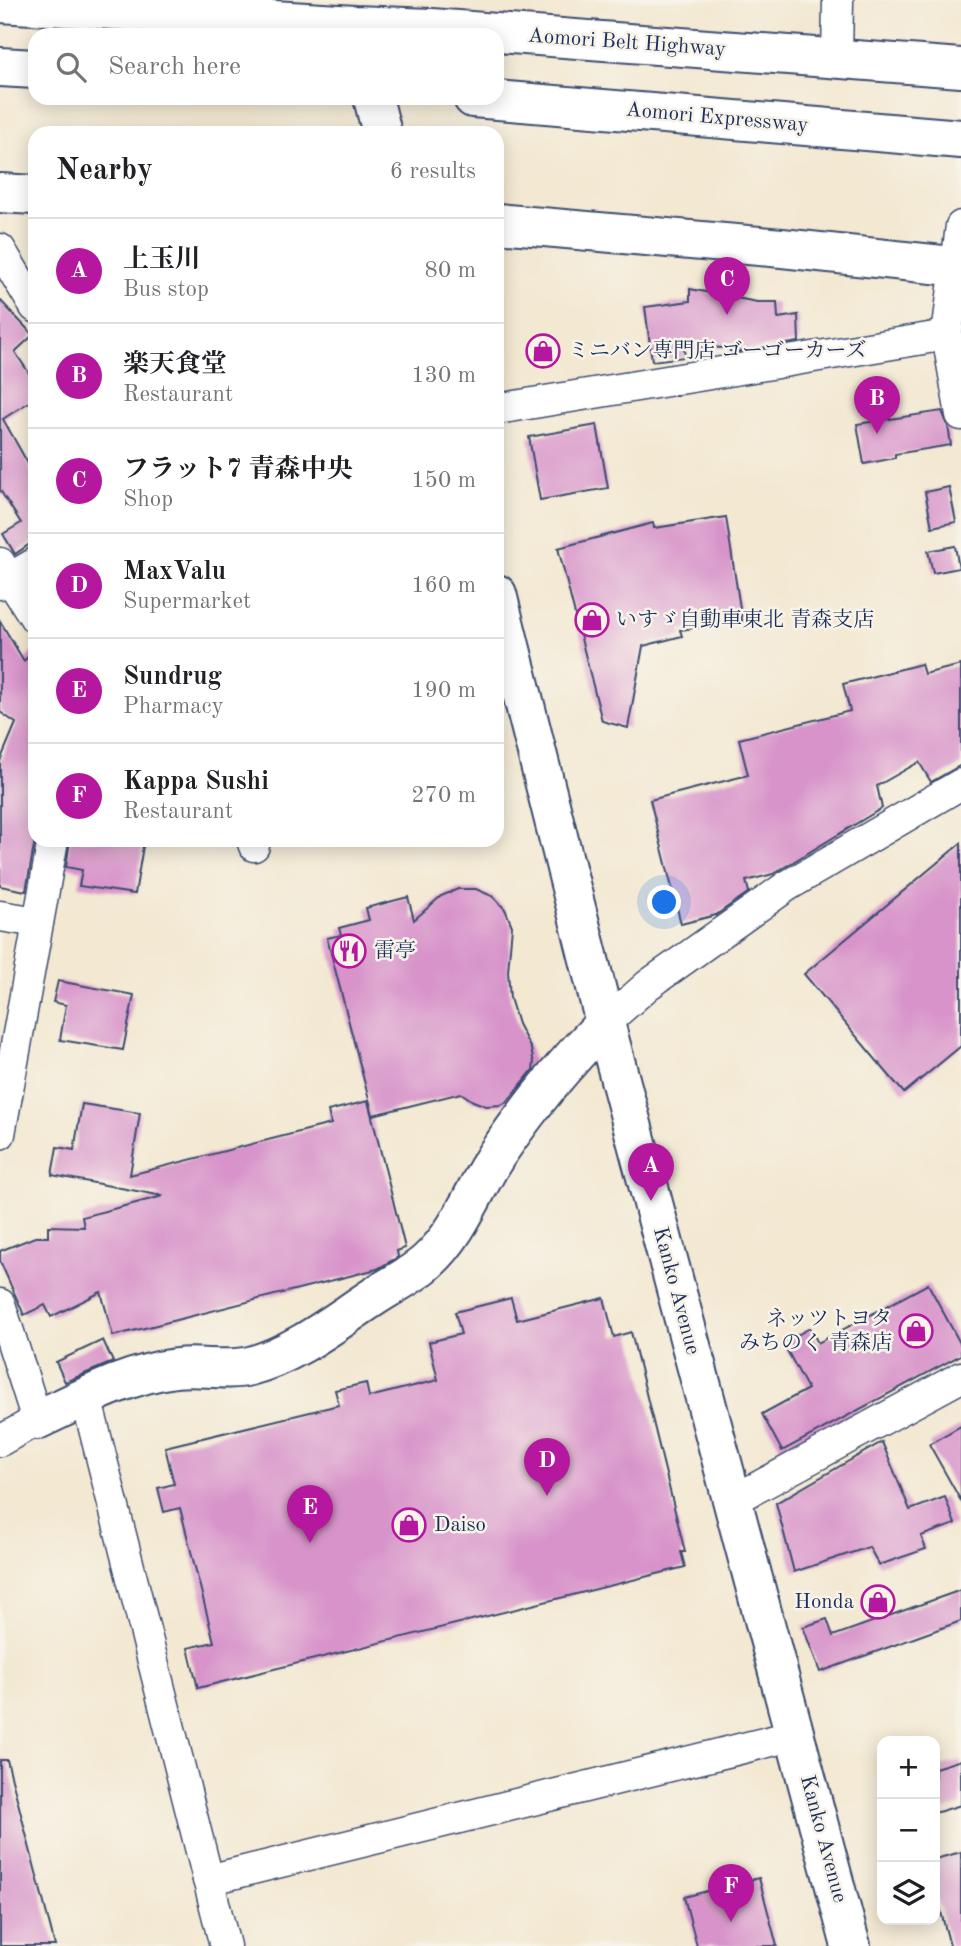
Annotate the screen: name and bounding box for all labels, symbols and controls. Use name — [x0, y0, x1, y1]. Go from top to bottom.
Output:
street label: Aomori Belt Highway — [527, 26, 727, 60]
search box — [28, 28, 504, 105]
icon: search — [52, 48, 90, 86]
text: Search here — [108, 54, 241, 80]
street label: Aomori Expressway — [625, 100, 809, 136]
text: Nearby — [56, 156, 153, 186]
text: 6 results — [390, 160, 476, 183]
text: 上玉川 — [123, 247, 201, 273]
pin: C — [704, 257, 750, 315]
text: A — [70, 259, 88, 282]
text: 80 m — [425, 259, 476, 282]
text: Bus stop — [123, 278, 209, 301]
shop icon: ミニバン専門店 ゴーゴーカーズ — [524, 332, 562, 370]
place label: ミニバン専門店 ゴーゴーカーズ — [568, 339, 866, 362]
text: 楽天食堂 — [123, 352, 227, 378]
text: B — [71, 364, 87, 387]
text: 130 m — [411, 364, 476, 387]
pin: B — [854, 376, 900, 434]
text: Restaurant — [123, 383, 233, 406]
text: フラット7 青森中央 — [123, 457, 353, 483]
text: C — [71, 469, 87, 492]
text: 150 m — [411, 469, 476, 492]
text: Shop — [123, 488, 173, 511]
text: MaxValu — [123, 559, 226, 585]
text: D — [70, 574, 88, 597]
text: 160 m — [411, 574, 476, 597]
text: Supermarket — [123, 590, 251, 613]
shop icon: いすゞ自動車東北 青森支店 — [573, 601, 611, 639]
place label: いすゞ自動車東北 青森支店 — [616, 608, 874, 631]
text: Sundrug — [123, 664, 222, 690]
text: E — [71, 679, 87, 702]
text: 190 m — [411, 679, 476, 702]
text: Pharmacy — [123, 695, 224, 718]
text: Kappa Sushi — [123, 769, 269, 795]
text: F — [71, 784, 87, 807]
text: 270 m — [411, 784, 476, 807]
text: Restaurant — [123, 800, 233, 823]
your location — [647, 885, 681, 919]
restaurant icon: 雷亭 — [330, 932, 368, 970]
place label: 雷亭 — [374, 939, 416, 962]
pin: A — [628, 1143, 674, 1201]
street label: Kanko Avenue — [649, 1225, 703, 1357]
place label: ネッツトヨタ みちのく 青森店 — [739, 1307, 892, 1354]
shop icon: ネッツトヨタ みちのく 青森店 — [897, 1312, 935, 1350]
pin: D — [524, 1438, 570, 1496]
pin: E — [287, 1485, 333, 1543]
shop icon: Daiso — [390, 1506, 428, 1544]
place label: Daiso — [434, 1515, 486, 1536]
shop icon: Honda — [859, 1583, 897, 1621]
place label: Honda — [794, 1592, 854, 1613]
map controls — [877, 1736, 940, 1925]
button: + — [877, 1736, 940, 1799]
street label: Kanko Avenue — [796, 1773, 850, 1905]
button: − — [877, 1799, 940, 1862]
button: layers — [877, 1862, 940, 1925]
pin: F — [708, 1864, 754, 1922]

